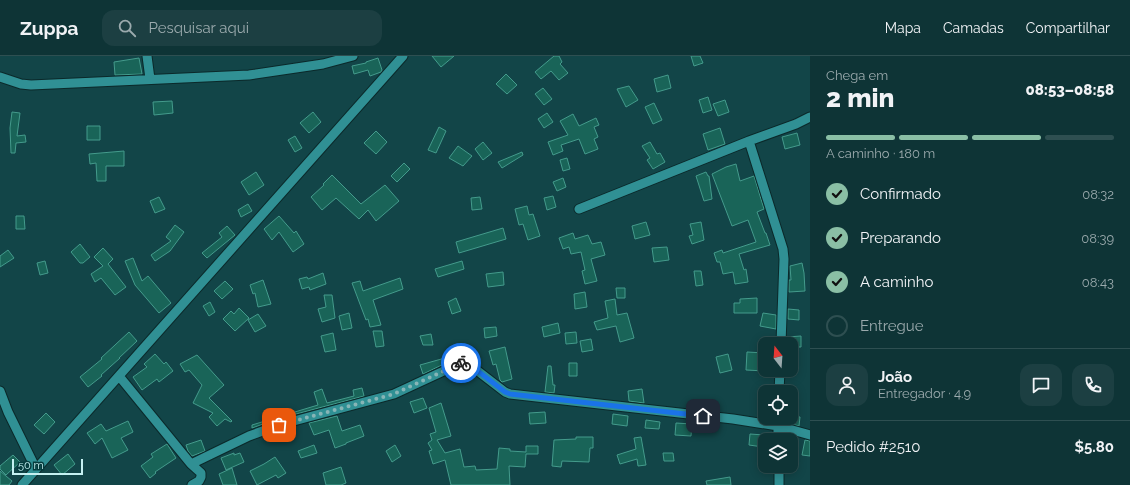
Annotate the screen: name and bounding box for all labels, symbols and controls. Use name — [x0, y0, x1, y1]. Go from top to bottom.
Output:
search box — [102, 10, 382, 46]
text: Zuppa — [20, 17, 78, 39]
icon: search — [116, 17, 138, 39]
text: Pesquisar aqui — [148, 19, 249, 37]
text: Mapa — [885, 20, 921, 36]
text: Camadas — [943, 20, 1004, 36]
text: Compartilhar — [1026, 20, 1110, 36]
text: Chega em — [826, 68, 888, 83]
text: 08:53–08:58 — [1026, 81, 1114, 99]
text: 2 min — [826, 83, 894, 113]
text: A caminho · 180 m — [826, 146, 935, 161]
icon: check — [826, 183, 848, 205]
text: Confirmado — [860, 185, 941, 203]
text: 08:32 — [1082, 187, 1114, 202]
icon: check — [826, 227, 848, 249]
text: Preparando — [860, 229, 941, 247]
text: 08:39 — [1081, 231, 1114, 246]
icon: check — [826, 271, 848, 293]
text: A caminho — [860, 273, 933, 291]
text: 08:43 — [1082, 275, 1114, 290]
text: Entregue — [860, 317, 924, 335]
north arrow — [758, 337, 798, 377]
map controls — [758, 337, 798, 473]
courier — [441, 343, 481, 383]
icon: bike — [450, 352, 472, 374]
button: person — [826, 364, 868, 406]
button: chat — [1020, 364, 1062, 406]
button: phone — [1072, 364, 1114, 406]
text: João — [878, 368, 912, 386]
button: locate — [758, 385, 798, 425]
text: Entregador · 4.9 — [878, 386, 971, 401]
pin — [686, 399, 720, 433]
icon: home — [692, 405, 714, 427]
pin — [262, 408, 296, 442]
icon: bag — [268, 414, 290, 436]
button: layers — [758, 433, 798, 473]
text: Pedido #2510 — [826, 438, 920, 456]
text: $5.80 — [1075, 438, 1114, 456]
scale bar — [12, 457, 83, 476]
text: 50 m — [18, 459, 44, 472]

